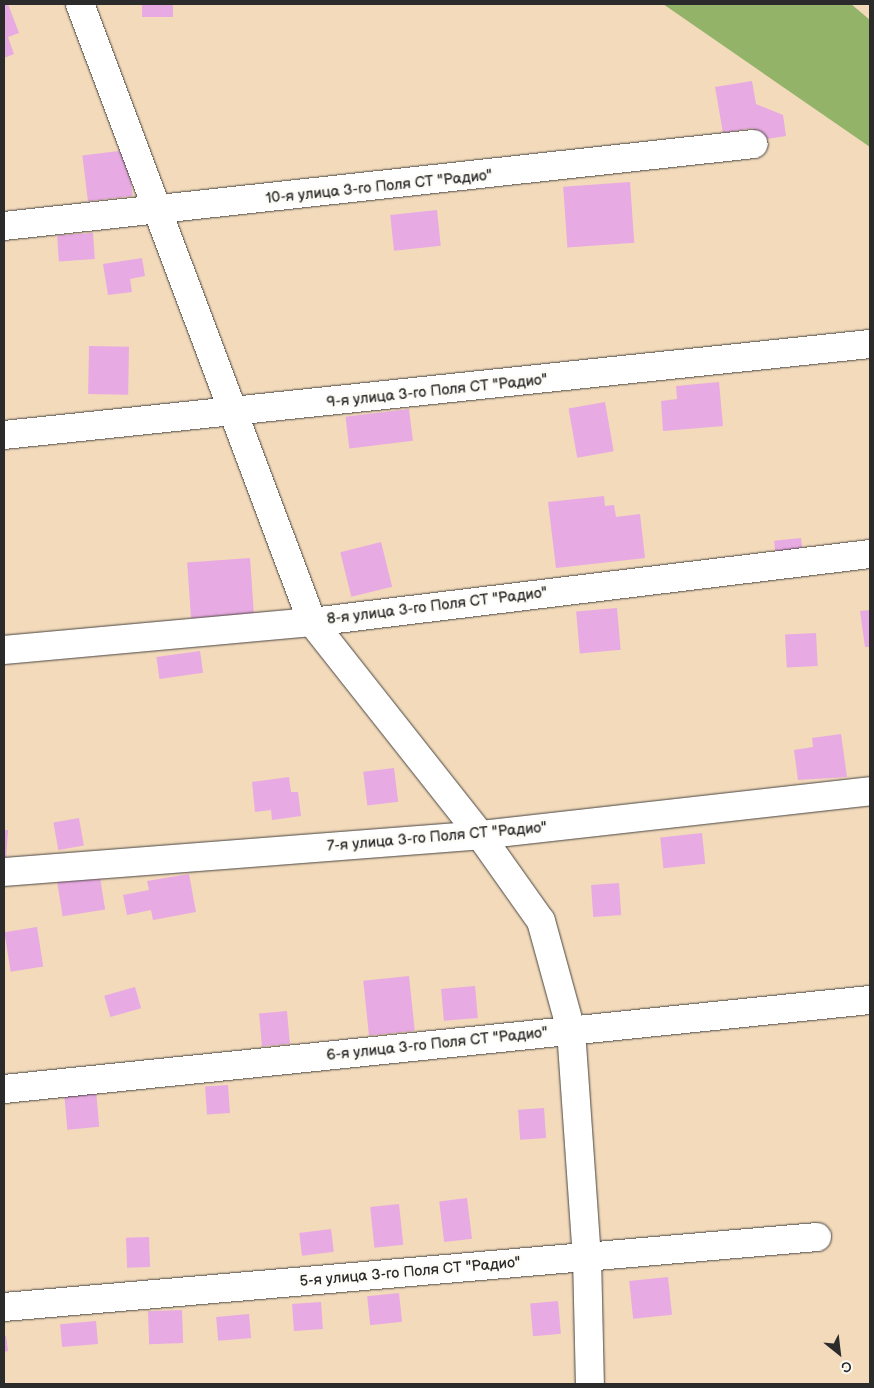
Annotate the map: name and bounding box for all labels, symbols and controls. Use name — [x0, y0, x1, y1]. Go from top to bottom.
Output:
street label: 10-я улица 3-го Поля СТ "Радио" — [265, 166, 493, 208]
street label: 9-я улица 3-го Поля СТ "Радио" — [326, 370, 548, 412]
street label: 8-я улица 3-го Поля СТ "Радио" — [326, 584, 548, 628]
street label: 7-я улица 3-го Поля СТ "Радио" — [326, 818, 548, 856]
street label: 6-я улица 3-го Поля СТ "Радио" — [326, 1023, 548, 1065]
street label: 5-я улица 3-го Поля СТ "Радио" — [299, 1253, 521, 1291]
north arrow — [814, 1328, 864, 1378]
text: С — [838, 1357, 855, 1376]

